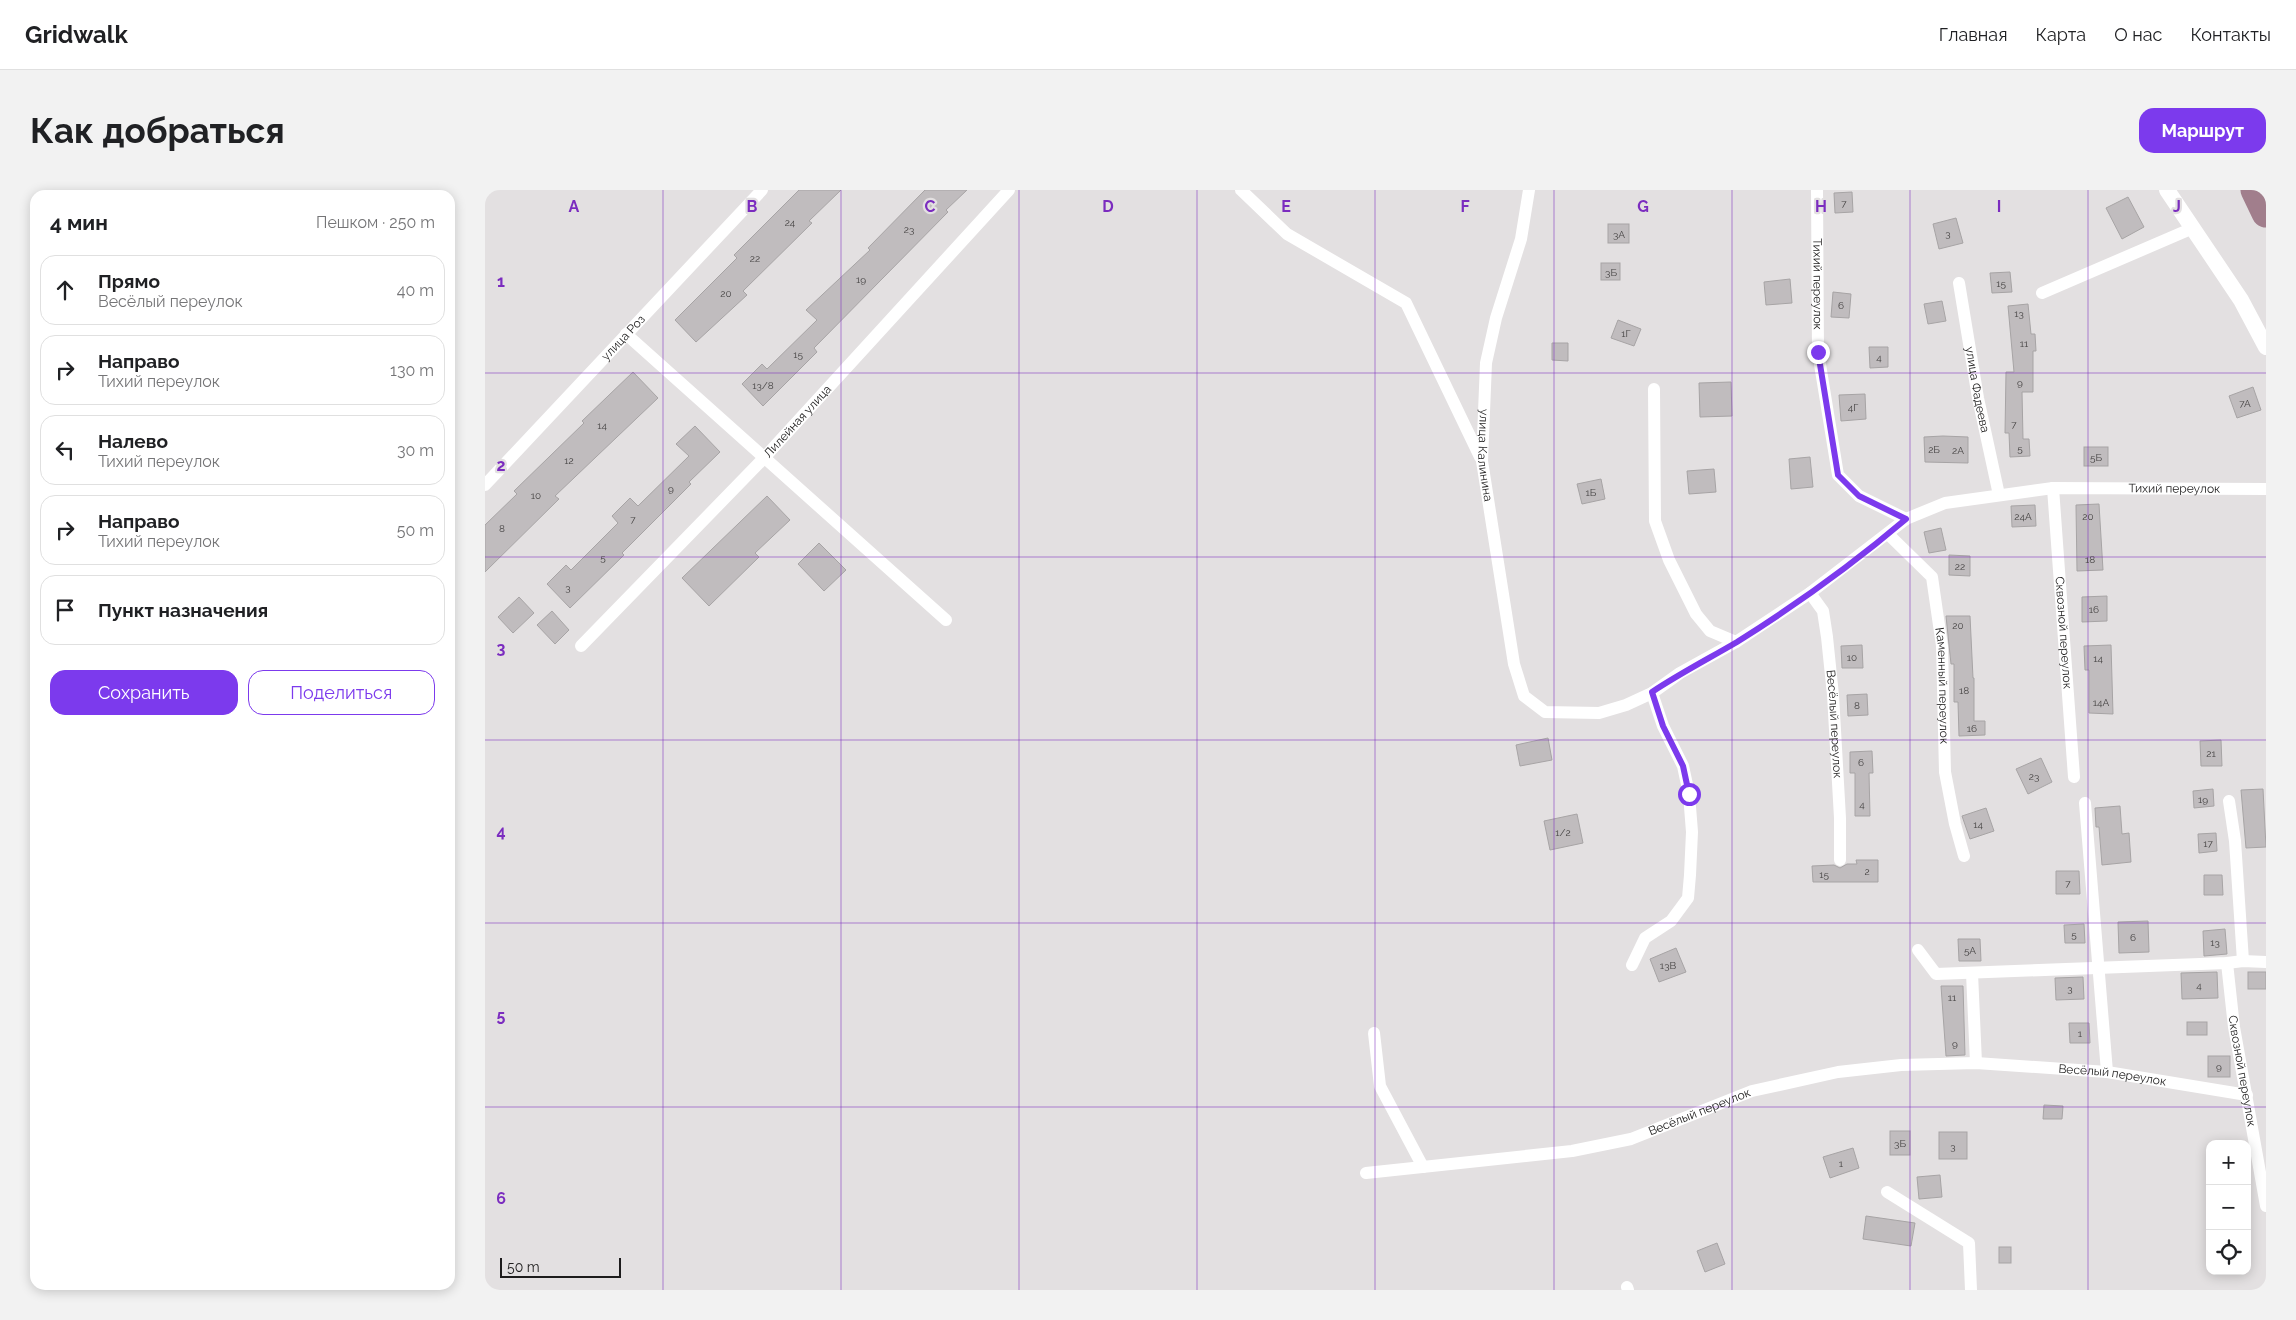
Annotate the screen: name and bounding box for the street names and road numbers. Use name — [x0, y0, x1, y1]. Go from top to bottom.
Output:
street label: Тихий переулок — [1810, 238, 1825, 330]
street label: улица Роз — [599, 312, 648, 363]
street label: улица Фадеева — [1963, 345, 1992, 434]
street label: Лилейная улица — [761, 382, 834, 461]
street label: улица Калинина — [1475, 409, 1495, 502]
street label: Тихий переулок — [2129, 481, 2220, 496]
street label: Сквозной переулок — [2052, 576, 2075, 689]
street label: Каменный переулок — [1932, 627, 1951, 744]
street label: Весёлый переулок — [1823, 669, 1845, 779]
street label: Сквозной переулок — [2226, 1015, 2259, 1128]
street label: Весёлый переулок — [2058, 1062, 2167, 1089]
street label: Весёлый переулок — [1646, 1085, 1753, 1138]

